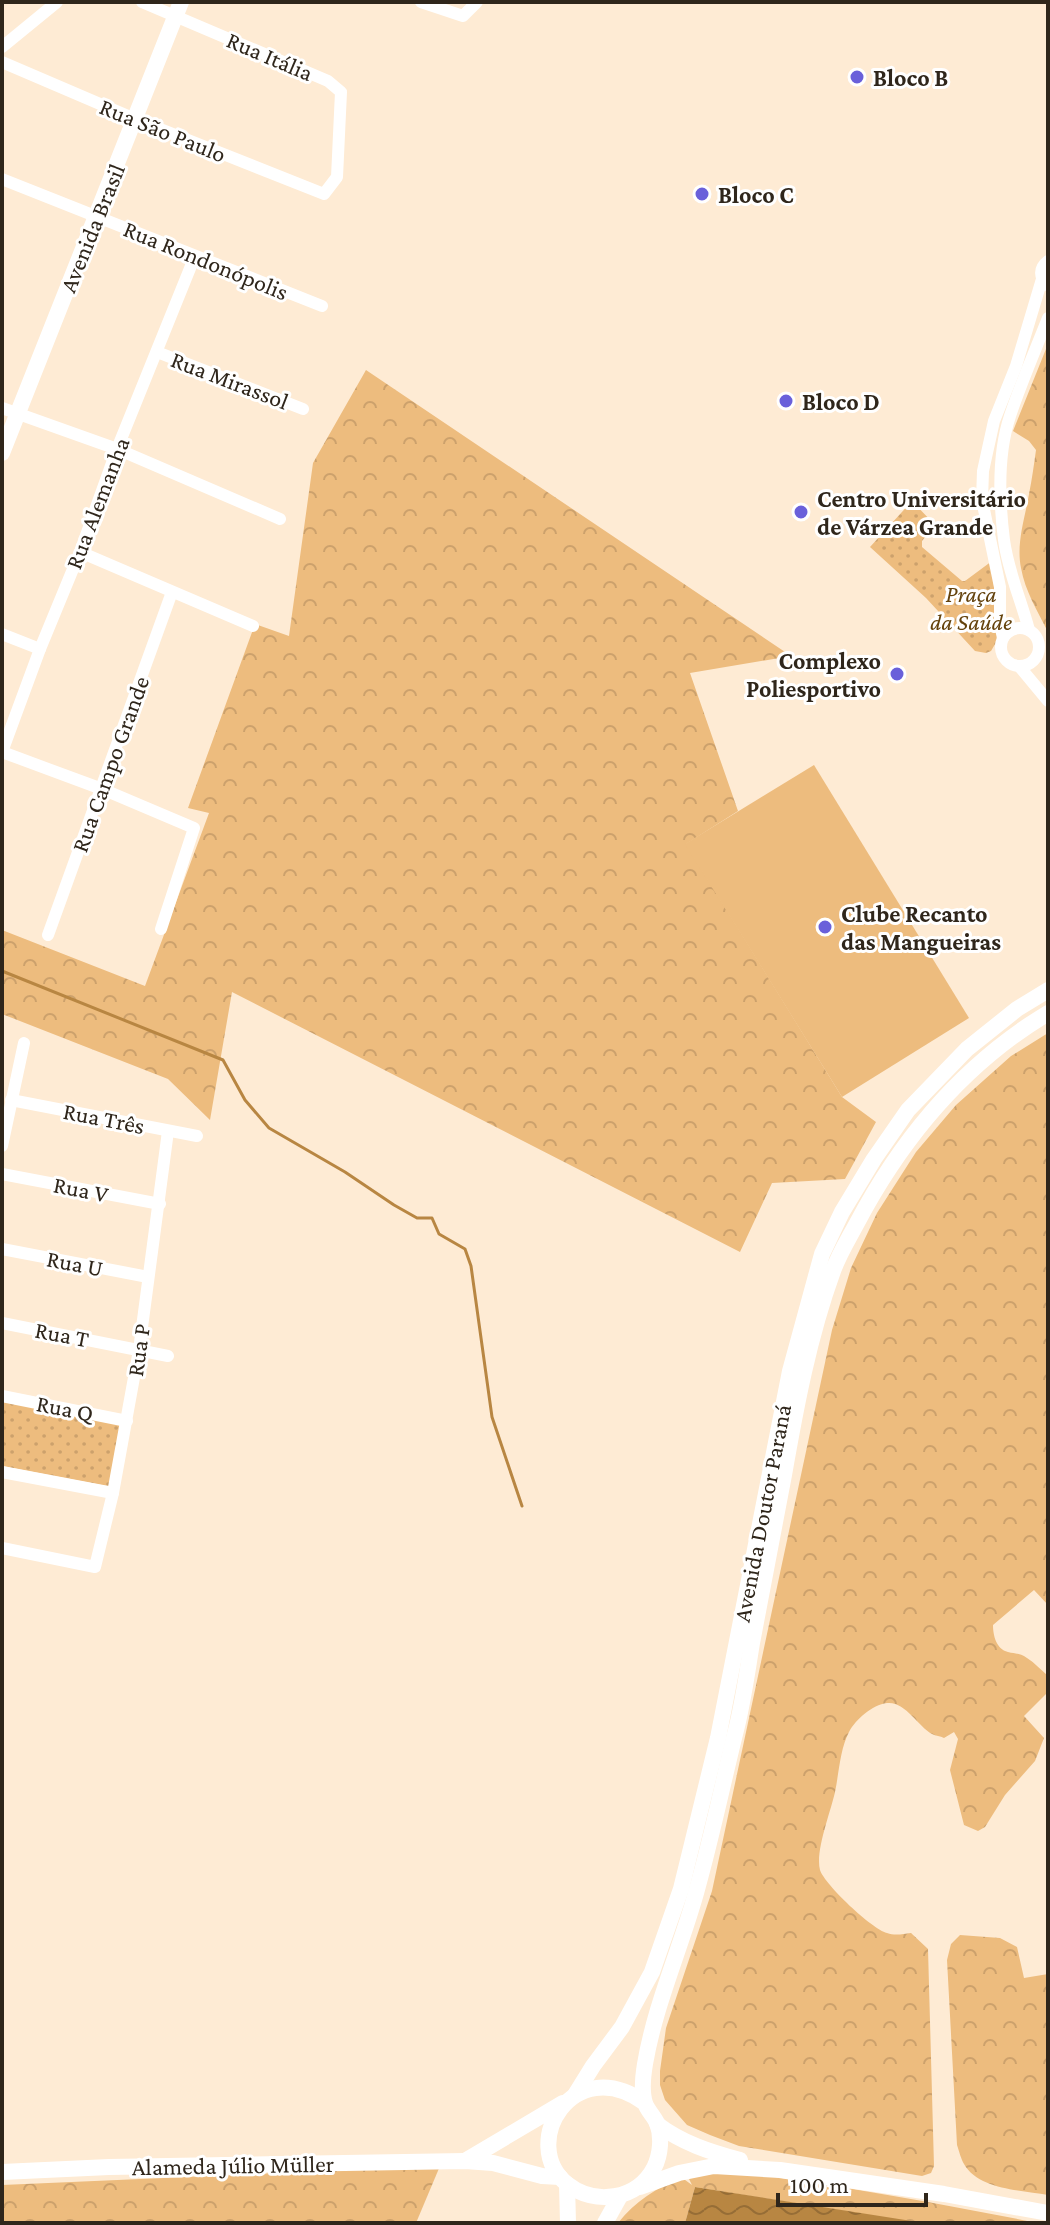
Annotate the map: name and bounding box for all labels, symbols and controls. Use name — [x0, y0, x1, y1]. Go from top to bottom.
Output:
street label: Rua Itália — [223, 26, 317, 86]
place label: Bloco B — [873, 64, 948, 91]
marker: Bloco B — [848, 68, 866, 86]
street label: Rua São Paulo — [96, 92, 230, 168]
street label: Avenida Brasil — [54, 160, 130, 296]
place label: Bloco C — [718, 181, 794, 208]
marker: Bloco C — [693, 185, 711, 203]
street label: Rua Rondonópolis — [120, 215, 292, 305]
street label: Rua Mirassol — [167, 345, 293, 415]
place label: Bloco D — [802, 388, 880, 415]
marker: Bloco D — [777, 392, 795, 410]
street label: Rua Alemanha — [59, 433, 135, 573]
place label: Centro Universitário de Várzea Grande — [817, 485, 1026, 540]
marker: Centro Universitário de Várzea Grande — [792, 503, 810, 521]
park label: Praça da Saúde — [930, 580, 1012, 635]
place label: Complexo Poliesportivo — [746, 647, 881, 702]
marker: Complexo Poliesportivo — [888, 665, 906, 683]
street label: Rua Campo Grande — [66, 672, 154, 856]
place label: Clube Recanto das Mangueiras — [841, 900, 1001, 955]
marker: Clube Recanto das Mangueiras — [816, 918, 834, 936]
street label: Rua Três — [61, 1097, 147, 1139]
street label: Rua V — [51, 1170, 111, 1208]
street label: Rua U — [44, 1244, 106, 1282]
street label: Rua T — [33, 1316, 91, 1352]
street label: Rua P — [121, 1322, 155, 1378]
street label: Rua Q — [34, 1389, 98, 1427]
street label: Avenida Doutor Paraná — [728, 1402, 796, 1624]
street label: Alameda Júlio Müller — [132, 2150, 335, 2180]
scale bar — [778, 2157, 926, 2207]
text: 100 m — [790, 2171, 849, 2198]

